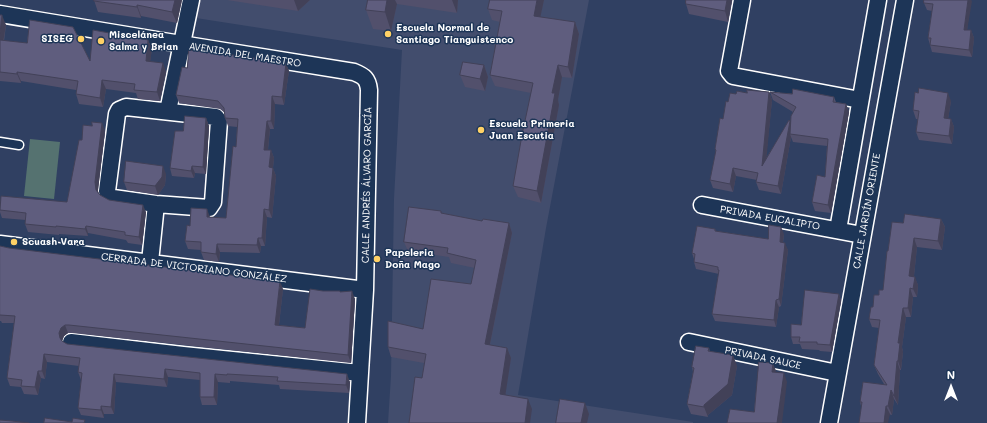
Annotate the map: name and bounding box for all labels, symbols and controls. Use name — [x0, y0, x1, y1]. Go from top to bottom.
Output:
place label: Escuela Normal de Santiago Tianguistenco — [396, 22, 513, 46]
place label: Miscelánea Salma y Brian — [109, 29, 178, 52]
marker: Escuela Normal de Santiago Tianguistenco — [383, 29, 393, 39]
place label: SISEG — [41, 33, 73, 45]
marker: SISEG — [76, 34, 86, 44]
marker: Miscelánea Salma y Brian — [96, 36, 106, 46]
street label: AVENIDA DEL MAESTRO — [188, 40, 302, 70]
street label: CALLE ANDRÉS ÁLVARO GARCÍA — [360, 107, 374, 263]
place label: Escuela Primeria Juan Escutia — [489, 118, 575, 142]
marker: Escuela Primeria Juan Escutia — [476, 125, 486, 135]
street label: CALLE JARDÍN ORIENTE — [851, 152, 883, 270]
street label: PRIVADA EUCALIPTO — [719, 203, 821, 233]
place label: Scuash Vara — [22, 236, 85, 248]
marker: Scuash Vara — [9, 237, 19, 247]
place label: Papeleria Doña Mago — [385, 247, 440, 270]
street label: CERRADA DE VICTORIANO GONZÁLEZ — [100, 251, 288, 285]
marker: Papeleria Doña Mago — [372, 254, 382, 264]
street label: PRIVADA SAUCE — [724, 344, 802, 372]
north arrow — [931, 367, 971, 407]
text: N — [947, 367, 955, 382]

